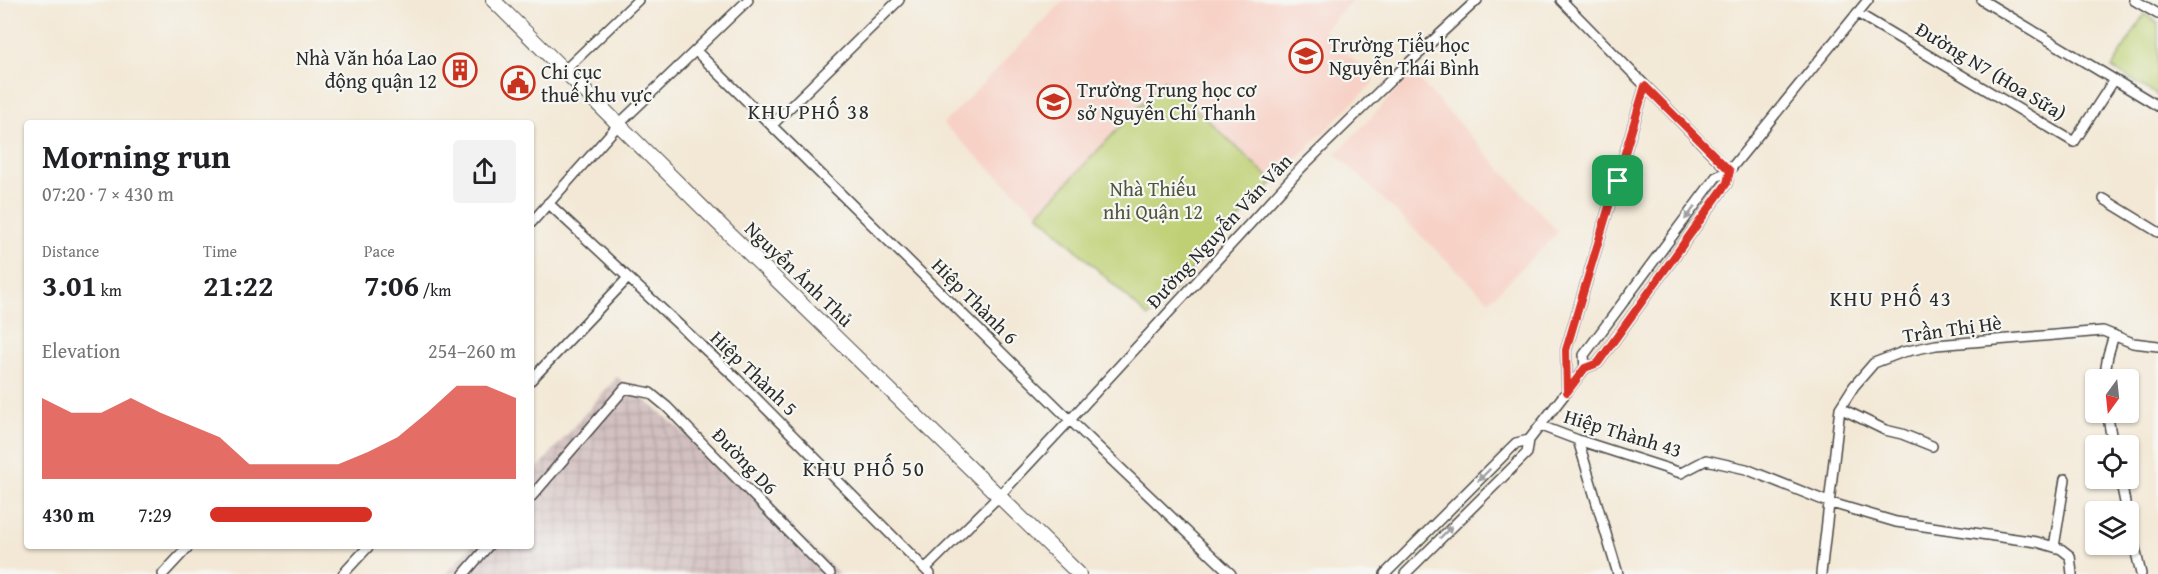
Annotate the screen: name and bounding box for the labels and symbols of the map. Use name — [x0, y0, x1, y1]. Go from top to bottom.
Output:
street label: Đường N7 (Hoa Sữa) — [1911, 14, 2072, 127]
place label: Trường Tiểu học Nguyễn Thái Bình — [1329, 30, 1479, 82]
school or university icon: Trường Tiểu học Nguyễn Thái Bình — [1288, 38, 1324, 74]
place label: Nhà Văn hóa Lao động quận 12 — [296, 43, 437, 95]
building icon: Nhà Văn hóa Lao động quận 12 — [442, 52, 478, 88]
place label: Chi cục thuế khu vực — [541, 57, 652, 109]
public building icon: Chi cục thuế khu vực — [500, 65, 536, 101]
place label: Trường Trung học cơ sở Nguyễn Chí Thanh — [1077, 75, 1257, 127]
school or university icon: Trường Trung học cơ sở Nguyễn Chí Thanh — [1036, 84, 1072, 120]
district label: KHU PHỐ 38 — [748, 96, 870, 127]
street label: Đường Nguyễn Văn Vân — [1139, 147, 1298, 315]
pin — [1592, 155, 1643, 206]
park label: Nhà Thiếu nhi Quận 12 — [1103, 174, 1203, 226]
one-way arrow — [1684, 204, 1696, 220]
street label: Nguyễn Ảnh Thủ — [739, 214, 860, 333]
street label: Hiệp Thành 6 — [926, 251, 1025, 350]
district label: KHU PHỐ 43 — [1830, 283, 1952, 314]
street label: Trần Thị Hè — [1901, 307, 2003, 350]
street label: Hiệp Thành 5 — [704, 323, 805, 422]
north arrow — [2085, 369, 2139, 423]
street label: Hiệp Thành 43 — [1561, 401, 1685, 464]
street label: Đường D6 — [706, 421, 785, 501]
district label: KHU PHỐ 50 — [803, 453, 925, 484]
one-way arrow — [1478, 467, 1492, 481]
one-way arrow — [1439, 526, 1453, 540]

